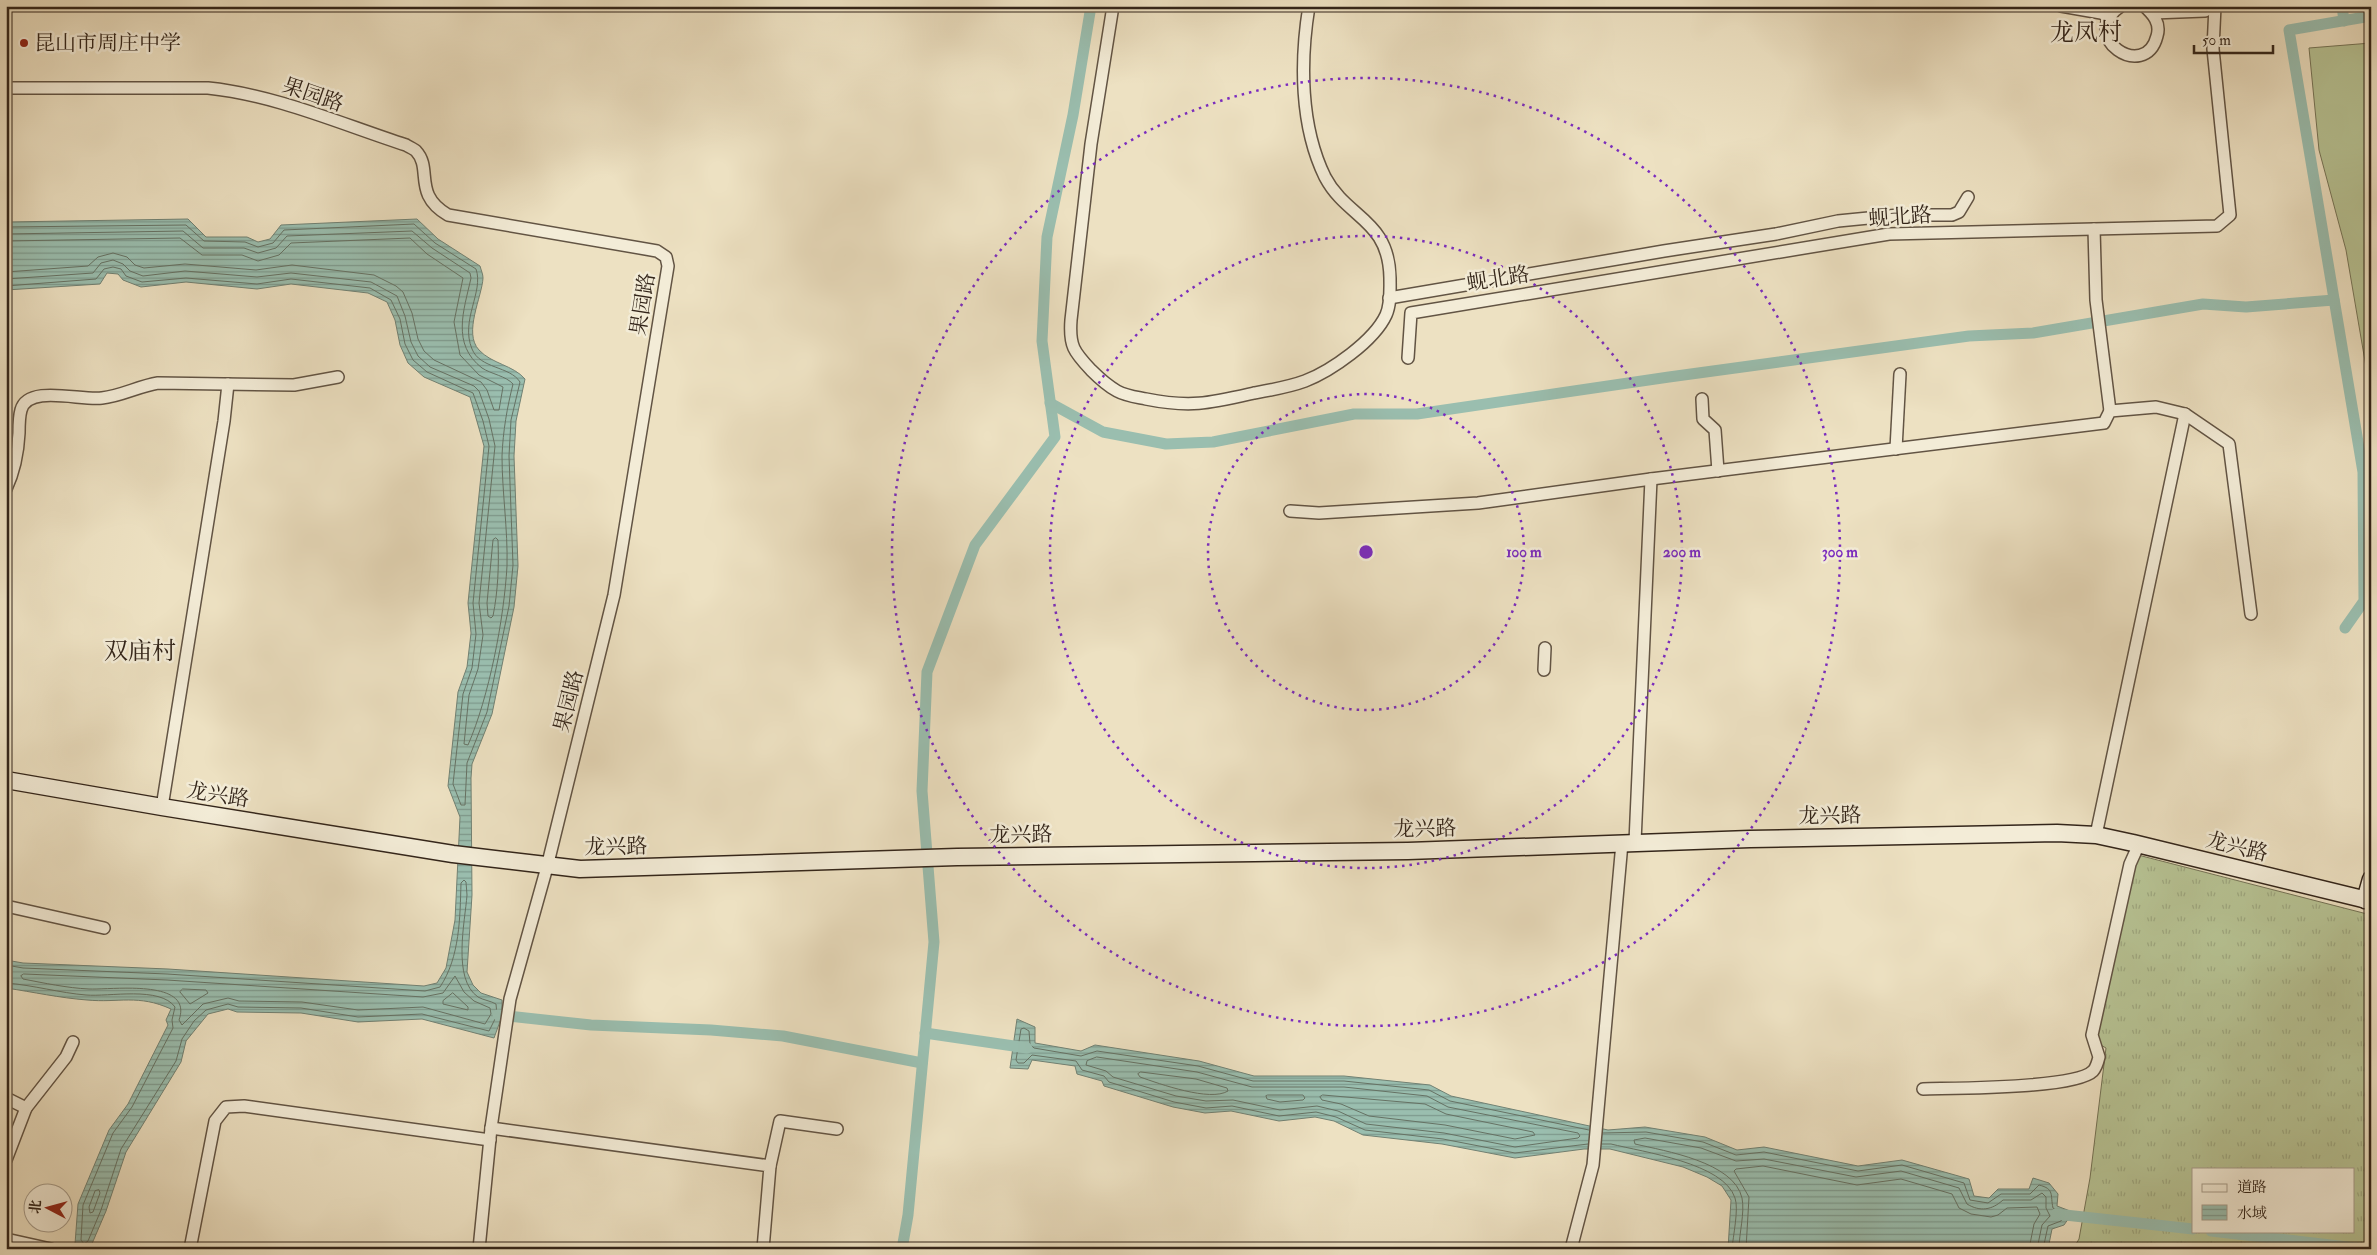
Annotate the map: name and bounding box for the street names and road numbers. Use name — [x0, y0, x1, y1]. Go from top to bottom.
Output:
street label: 果园路 — [279, 72, 347, 118]
street label: 蚬北路 — [1868, 201, 1932, 233]
street label: 蚬北路 — [1465, 261, 1531, 297]
street label: 果园路 — [625, 271, 661, 337]
street label: 果园路 — [548, 667, 590, 735]
street label: 龙兴路 — [185, 777, 251, 813]
street label: 龙兴路 — [1798, 802, 1862, 830]
street label: 龙兴路 — [1393, 815, 1457, 843]
street label: 龙兴路 — [989, 821, 1053, 849]
street label: 龙兴路 — [2203, 826, 2271, 868]
street label: 龙兴路 — [584, 833, 648, 861]

